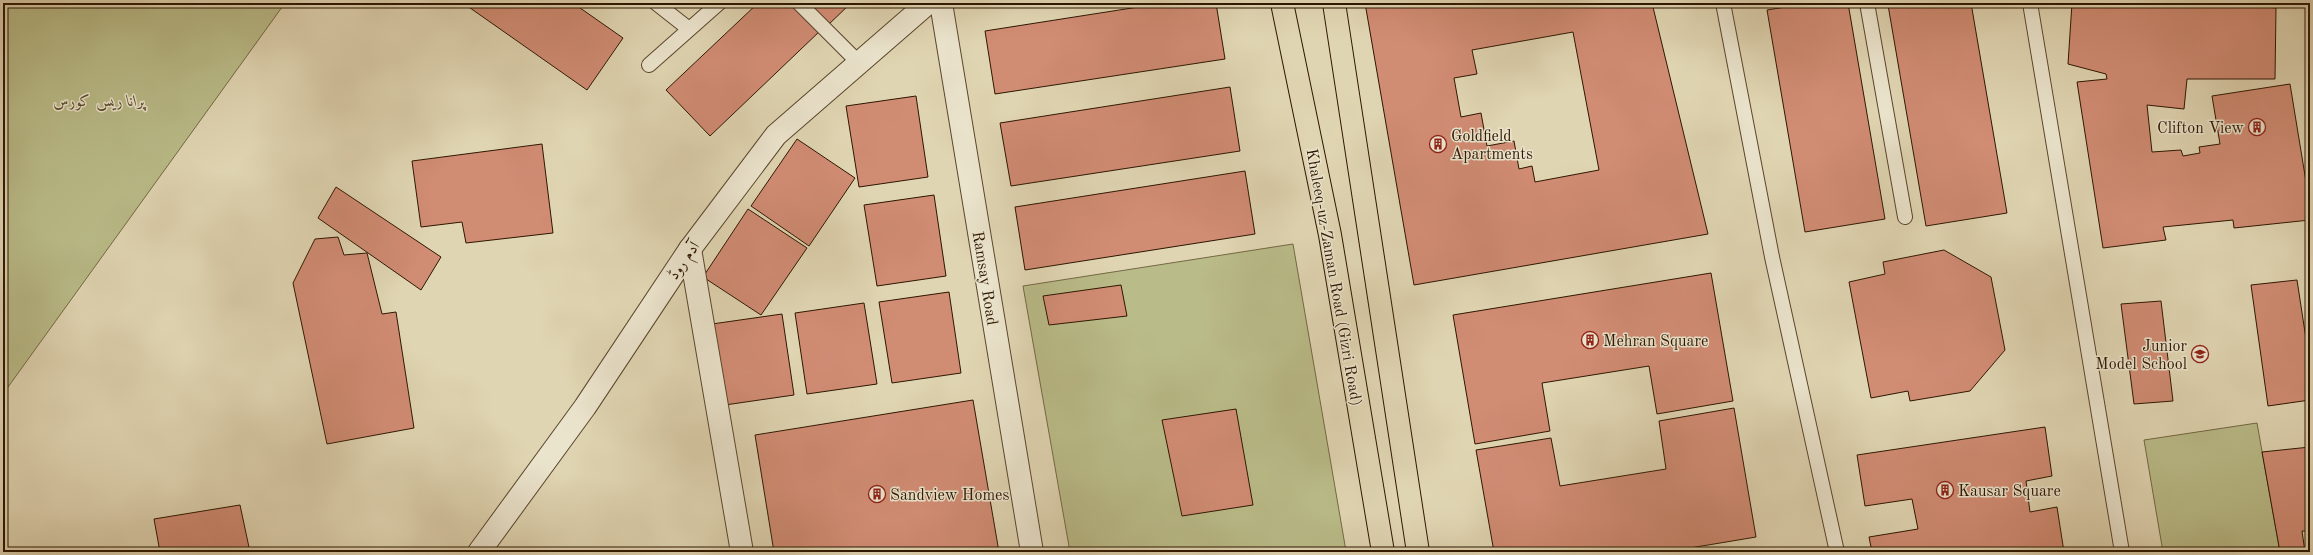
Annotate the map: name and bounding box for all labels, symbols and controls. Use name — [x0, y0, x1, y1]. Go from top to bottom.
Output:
park label: پرانا ریس کورس — [53, 93, 147, 111]
building icon: Clifton View — [2247, 117, 2267, 137]
place label: Clifton View — [2157, 121, 2245, 137]
place label: Goldfield Apartments — [1451, 129, 1533, 163]
building icon: Goldfield Apartments — [1428, 134, 1448, 154]
street label: Khaleeq-uz-Zaman Road (Gizri Road) — [1302, 147, 1365, 407]
street label: Ramsay Road — [969, 230, 999, 327]
street label: آدم روڈ — [663, 236, 708, 286]
building icon: Mehran Square — [1580, 330, 1600, 350]
place label: Mehran Square — [1603, 334, 1708, 350]
place label: Junior Model School — [2095, 339, 2187, 373]
school or university icon: Junior Model School — [2190, 344, 2210, 364]
building icon: Kausar Square — [1935, 480, 1955, 500]
building icon: Sandview Homes — [867, 484, 887, 504]
place label: Kausar Square — [1958, 484, 2061, 500]
place label: Sandview Homes — [890, 488, 1009, 504]

